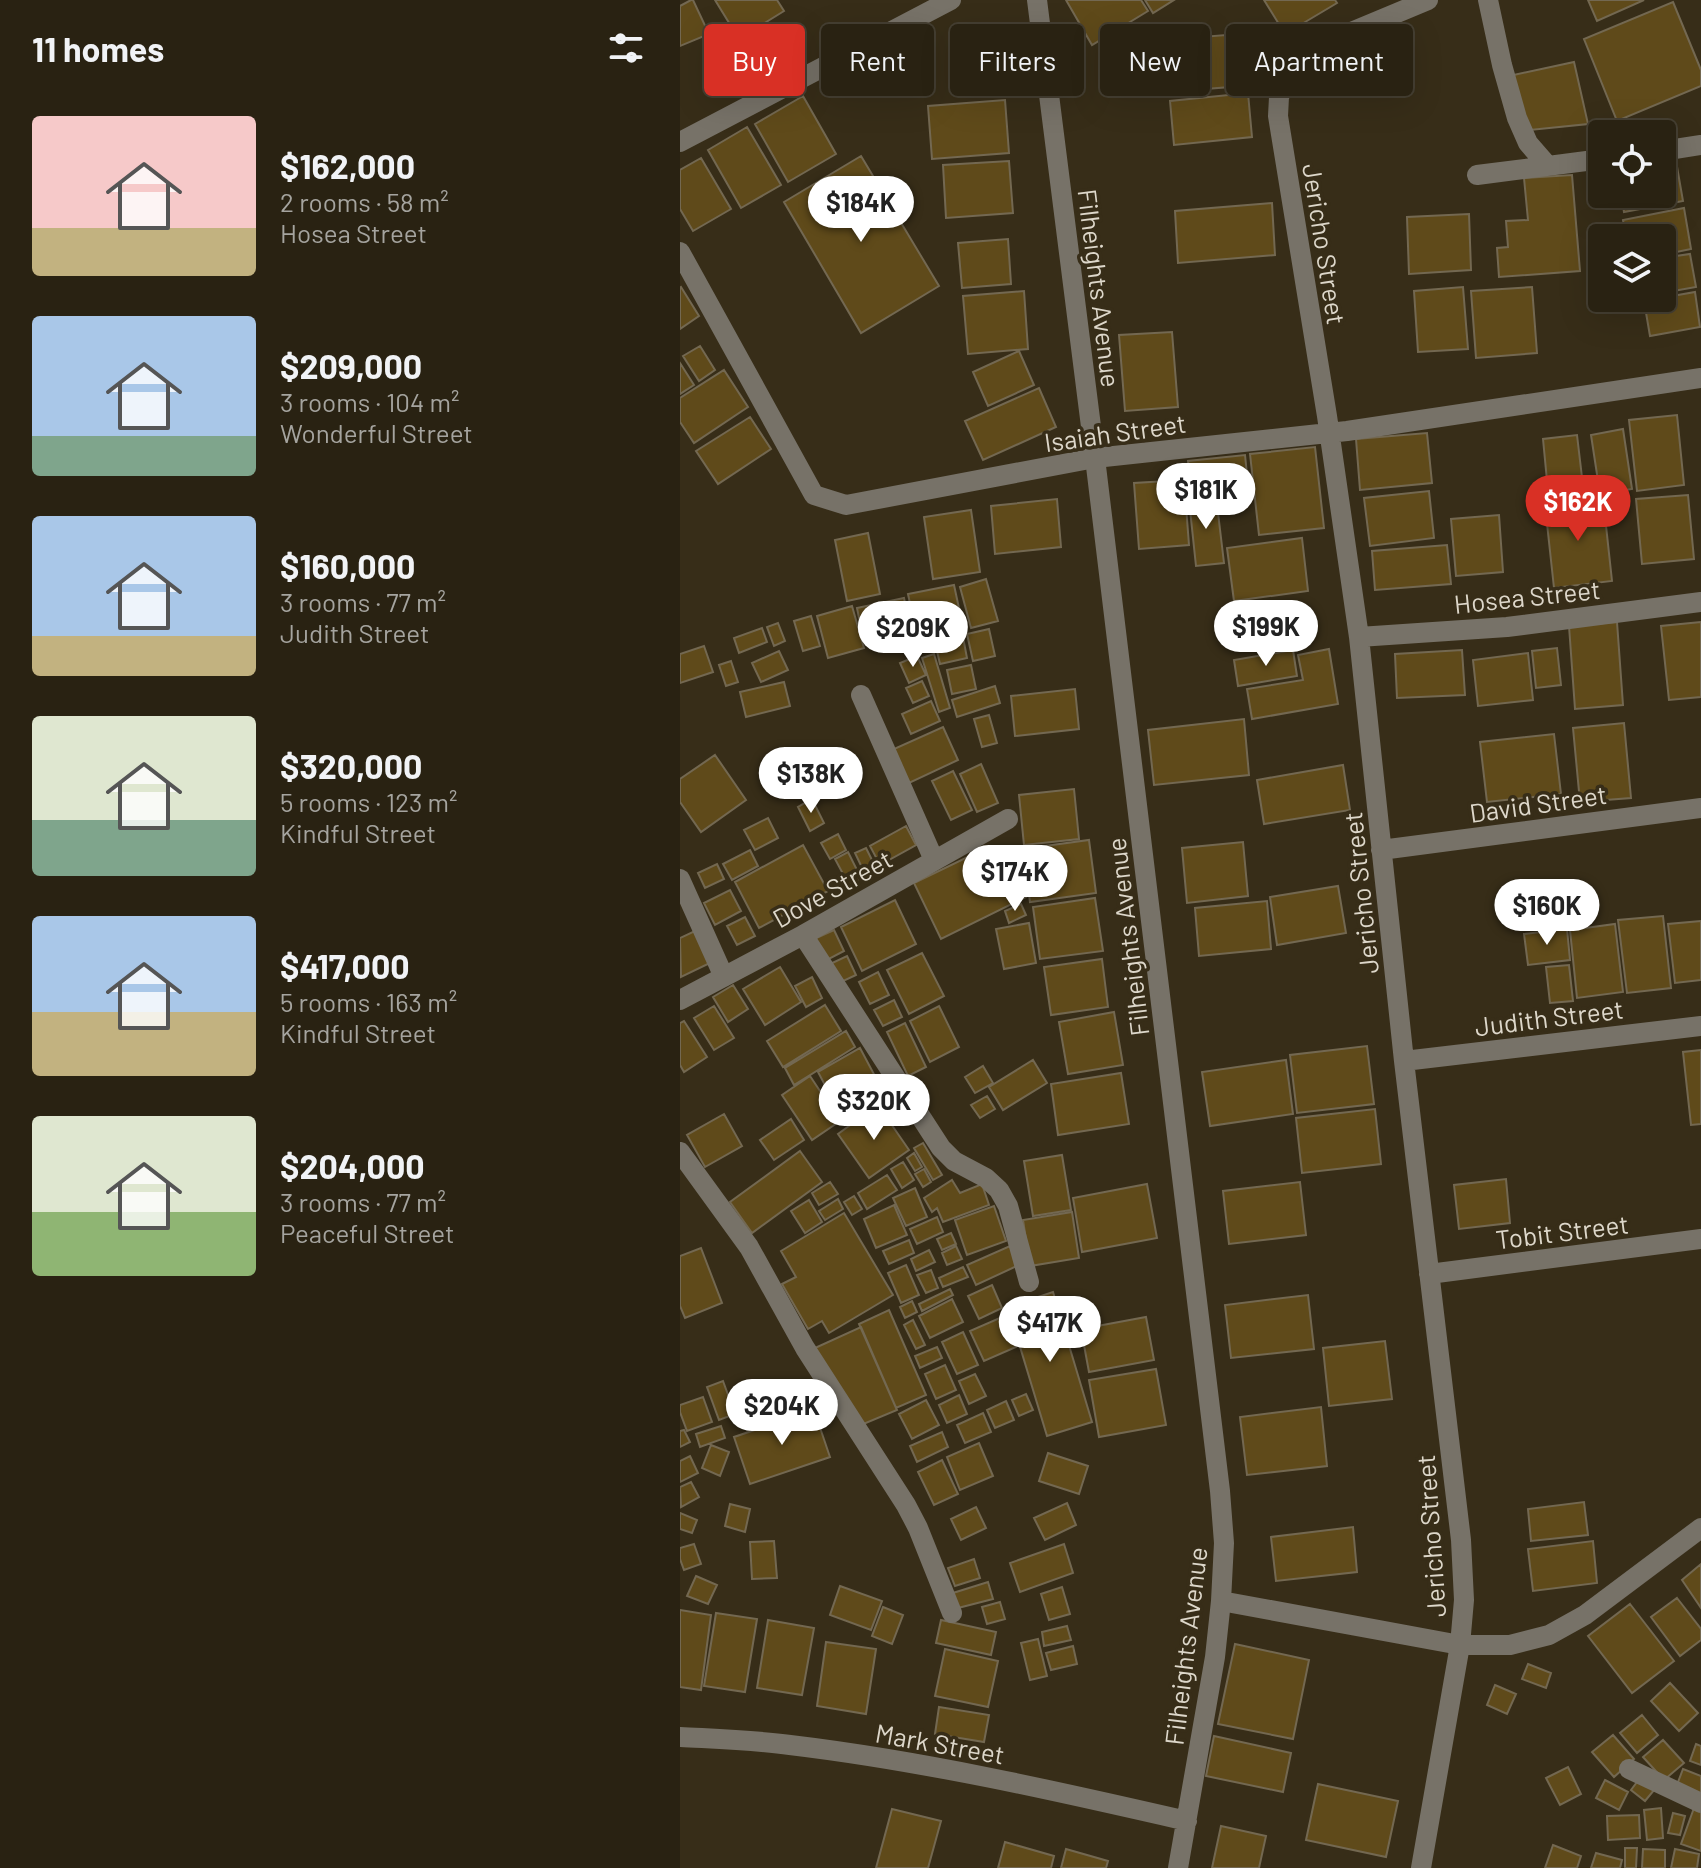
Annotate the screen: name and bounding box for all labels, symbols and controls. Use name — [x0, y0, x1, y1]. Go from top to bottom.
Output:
chip: Buy — [704, 24, 805, 96]
chip: Rent — [821, 24, 934, 96]
chip: Filters — [950, 24, 1084, 96]
chip: New — [1100, 24, 1210, 96]
chip: Apartment — [1226, 24, 1413, 96]
icon: filters — [604, 26, 648, 70]
text: 11 homes — [32, 28, 164, 69]
map controls — [1588, 120, 1676, 312]
button: locate — [1588, 120, 1676, 208]
text: $162,000 — [280, 145, 415, 186]
icon: home — [96, 148, 192, 244]
street label: Jericho Street — [1297, 161, 1353, 327]
pin: $184K — [805, 176, 917, 244]
text: 2 rooms · 58 m² — [280, 186, 449, 217]
text: $184K — [826, 186, 896, 217]
street label: Filheights Avenue — [1072, 187, 1128, 389]
text: Hosea Street — [280, 217, 427, 248]
button: layers — [1588, 224, 1676, 312]
text: $209,000 — [280, 345, 422, 386]
icon: home — [96, 348, 192, 444]
text: 3 rooms · 104 m² — [280, 386, 459, 417]
street label: Isaiah Street — [1042, 407, 1188, 457]
text: Wonderful Street — [280, 417, 473, 448]
pin: $181K — [1150, 463, 1262, 531]
text: $181K — [1174, 473, 1238, 504]
pin: $162K — [1522, 475, 1634, 543]
text: $162K — [1544, 485, 1612, 516]
text: $160,000 — [280, 545, 415, 586]
icon: home — [96, 548, 192, 644]
street label: Hosea Street — [1452, 573, 1602, 619]
text: 3 rooms · 77 m² — [280, 586, 446, 617]
pin: $199K — [1210, 600, 1322, 668]
pin: $209K — [857, 601, 969, 669]
text: $199K — [1232, 610, 1300, 641]
text: $209K — [876, 611, 950, 642]
text: Judith Street — [280, 617, 429, 648]
text: $320,000 — [280, 745, 423, 786]
pin: $138K — [755, 747, 867, 815]
icon: home — [96, 748, 192, 844]
text: $138K — [777, 757, 845, 788]
street label: David Street — [1467, 778, 1609, 828]
text: 5 rooms · 123 m² — [280, 786, 458, 817]
street label: Jericho Street — [1336, 810, 1384, 976]
text: Kindful Street — [280, 817, 436, 848]
street label: Filheights Avenue — [1099, 836, 1155, 1038]
street label: Dove Street — [767, 843, 897, 933]
pin: $174K — [959, 845, 1071, 913]
text: $174K — [981, 855, 1049, 886]
pin: $160K — [1491, 879, 1603, 947]
text: $160K — [1512, 889, 1582, 920]
text: $417,000 — [280, 945, 410, 986]
icon: home — [96, 948, 192, 1044]
text: 5 rooms · 163 m² — [280, 986, 457, 1017]
street label: Judith Street — [1473, 993, 1625, 1041]
text: Kindful Street — [280, 1017, 436, 1048]
pin: $320K — [818, 1074, 930, 1142]
text: $320K — [837, 1084, 911, 1115]
text: $204,000 — [280, 1145, 425, 1186]
icon: home — [96, 1148, 192, 1244]
text: 3 rooms · 77 m² — [280, 1186, 446, 1217]
street label: Tobit Street — [1494, 1207, 1630, 1255]
text: Peaceful Street — [280, 1217, 454, 1248]
pin: $417K — [994, 1296, 1106, 1364]
text: $417K — [1017, 1306, 1083, 1337]
pin: $204K — [726, 1379, 838, 1447]
text: $204K — [744, 1389, 820, 1420]
street label: Jericho Street — [1409, 1454, 1451, 1618]
street label: Filheights Avenue — [1157, 1545, 1213, 1747]
street label: Mark Street — [873, 1716, 1007, 1770]

